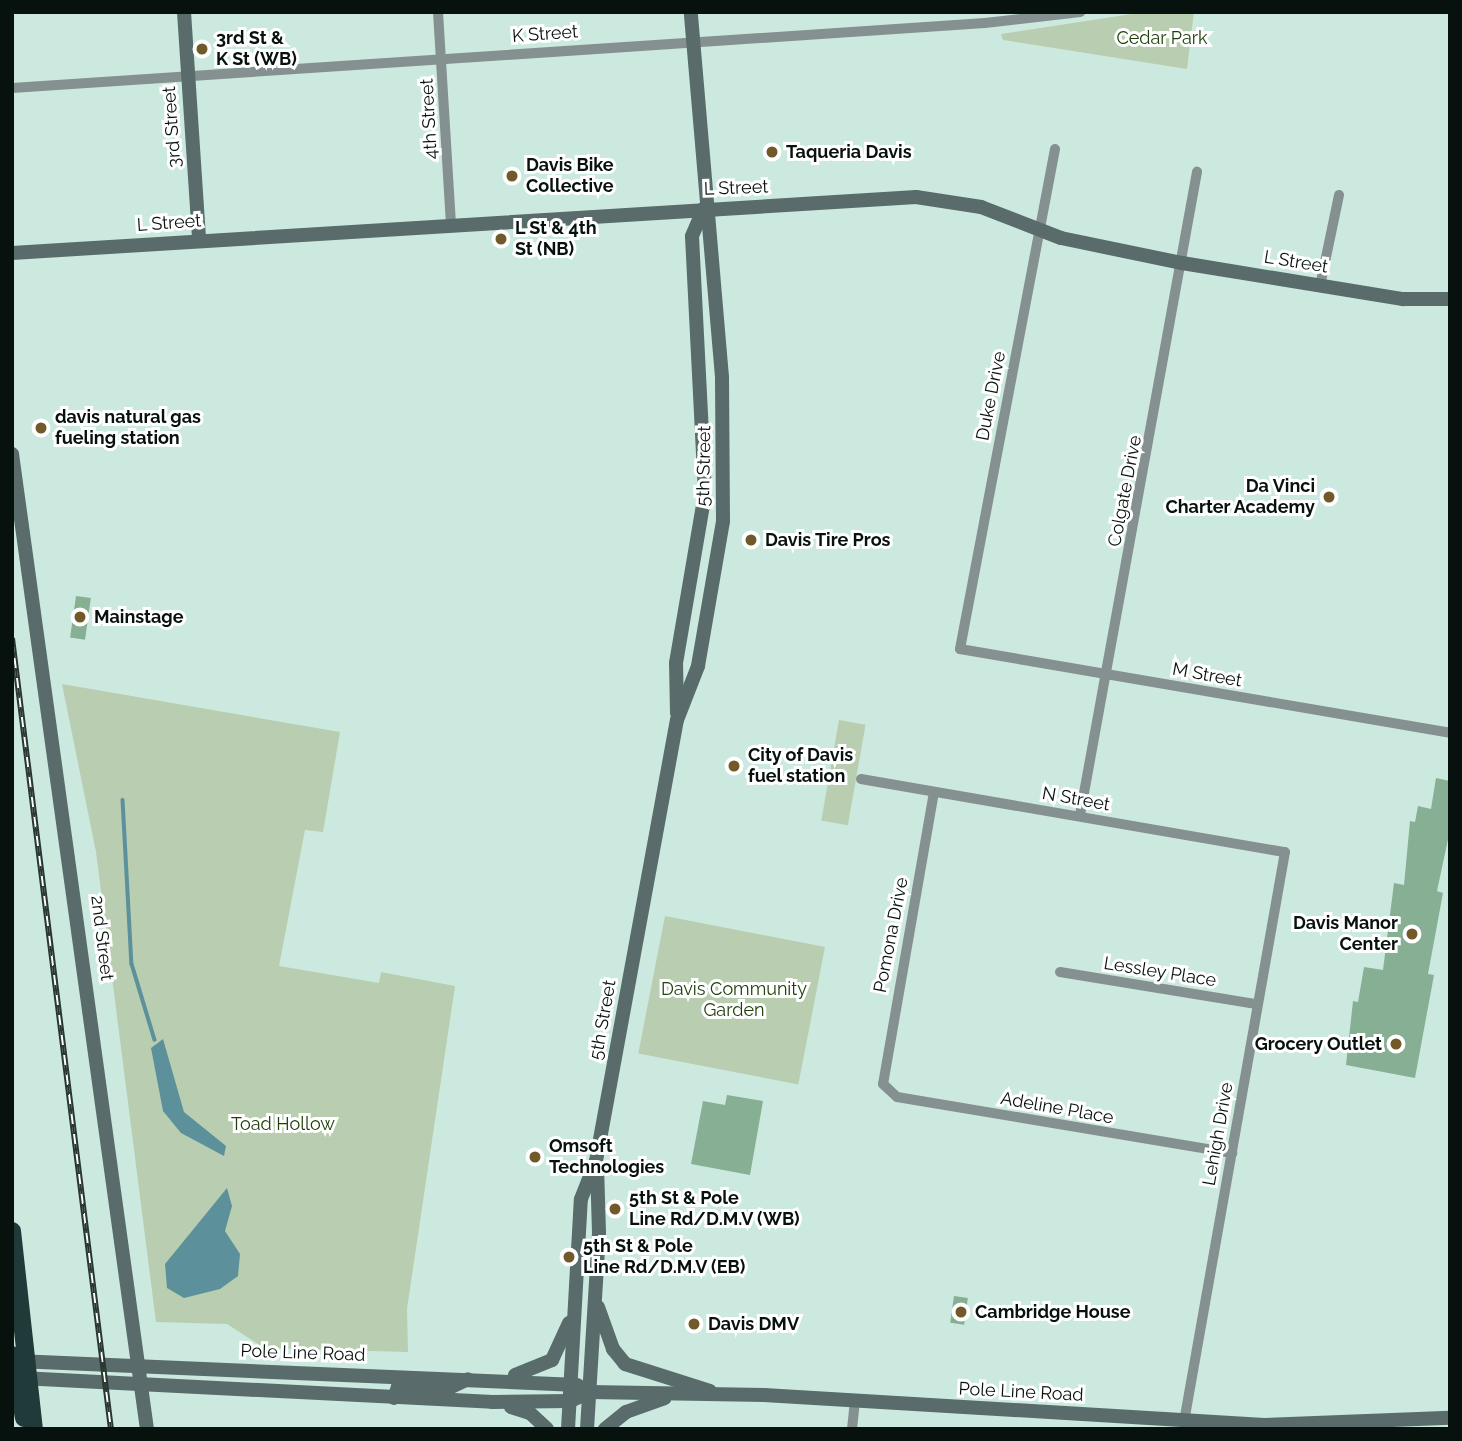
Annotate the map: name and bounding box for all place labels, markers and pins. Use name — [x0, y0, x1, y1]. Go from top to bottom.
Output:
place label: 3rd St & K St (WB) — [216, 28, 297, 70]
marker: 3rd St & K St (WB) — [194, 41, 210, 57]
place label: Taqueria Davis — [786, 141, 912, 163]
marker: Taqueria Davis — [764, 144, 780, 160]
place label: Davis Bike Collective — [526, 155, 614, 198]
marker: Davis Bike Collective — [504, 168, 520, 184]
place label: L St & 4th St (NB) — [515, 218, 597, 260]
marker: L St & 4th St (NB) — [493, 231, 509, 247]
place label: davis natural gas fueling station — [55, 407, 201, 450]
marker: davis natural gas fueling station — [33, 420, 49, 436]
place label: Da Vinci Charter Academy — [1164, 476, 1315, 518]
marker: Da Vinci Charter Academy — [1321, 489, 1337, 505]
place label: Davis Tire Pros — [765, 529, 891, 551]
marker: Davis Tire Pros — [743, 532, 759, 548]
place label: Mainstage — [94, 606, 184, 628]
marker: Mainstage — [72, 609, 88, 625]
place label: City of Davis fuel station — [748, 745, 854, 788]
marker: City of Davis fuel station — [726, 758, 742, 774]
place label: Davis Manor Center — [1293, 913, 1398, 956]
marker: Davis Manor Center — [1404, 926, 1420, 942]
place label: Grocery Outlet — [1254, 1033, 1382, 1055]
marker: Grocery Outlet — [1388, 1036, 1404, 1052]
place label: Omsoft Technologies — [549, 1136, 664, 1178]
marker: Omsoft Technologies — [527, 1149, 543, 1165]
place label: 5th St & Pole Line Rd/D.M.V (WB) — [629, 1188, 800, 1230]
marker: 5th St & Pole Line Rd/D.M.V (WB) — [607, 1201, 623, 1217]
place label: 5th St & Pole Line Rd/D.M.V (EB) — [583, 1236, 746, 1278]
marker: 5th St & Pole Line Rd/D.M.V (EB) — [561, 1249, 577, 1265]
place label: Cambridge House — [975, 1301, 1130, 1323]
marker: Cambridge House — [953, 1304, 969, 1320]
place label: Davis DMV — [708, 1313, 799, 1335]
marker: Davis DMV — [686, 1316, 702, 1332]

